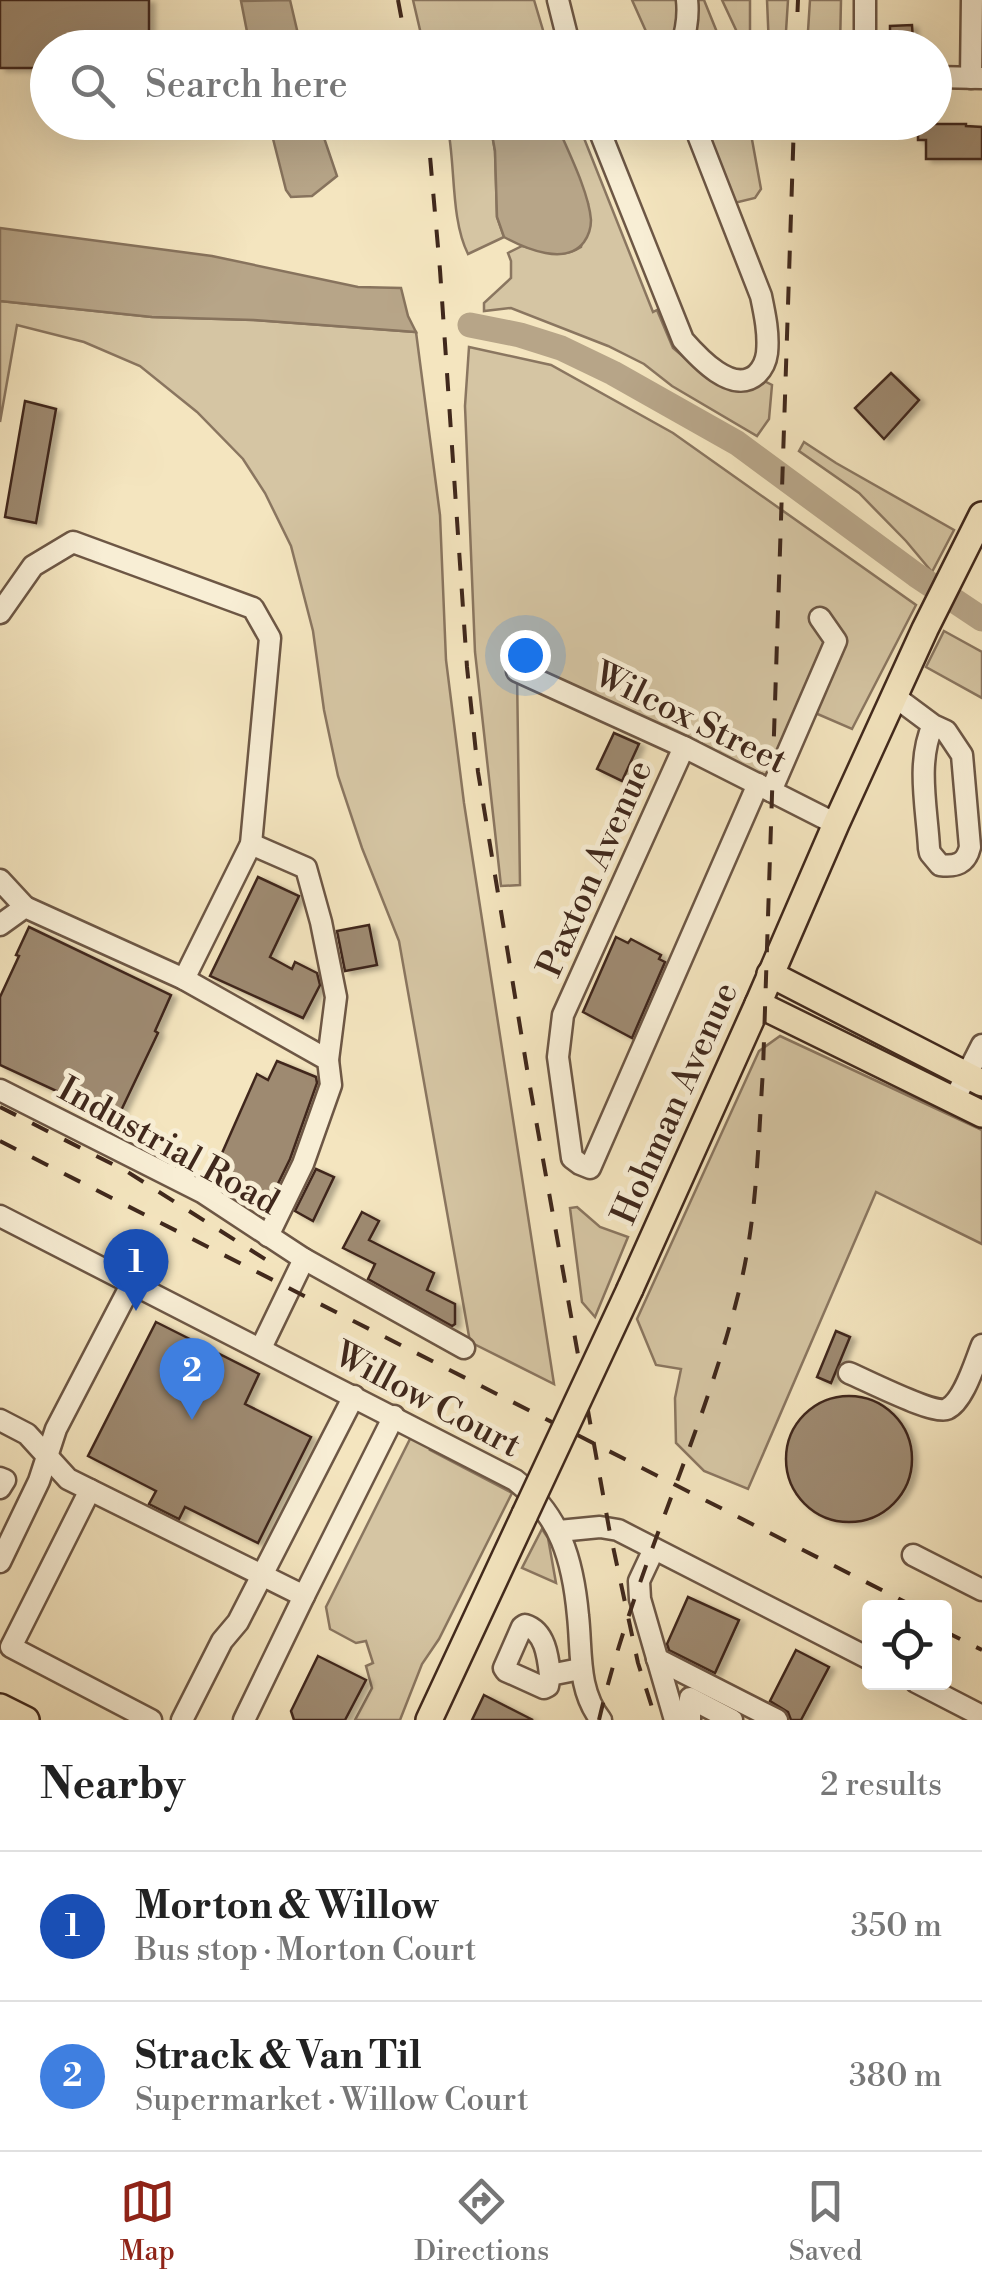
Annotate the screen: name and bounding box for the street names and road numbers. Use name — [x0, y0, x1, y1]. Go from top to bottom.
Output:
street label: Wilcox Street — [586, 653, 794, 783]
street label: Paxton Avenue — [528, 754, 662, 984]
street label: Hohman Avenue — [603, 976, 748, 1231]
street label: Industrial Road — [50, 1068, 286, 1225]
street label: Willow Court — [326, 1333, 528, 1467]

